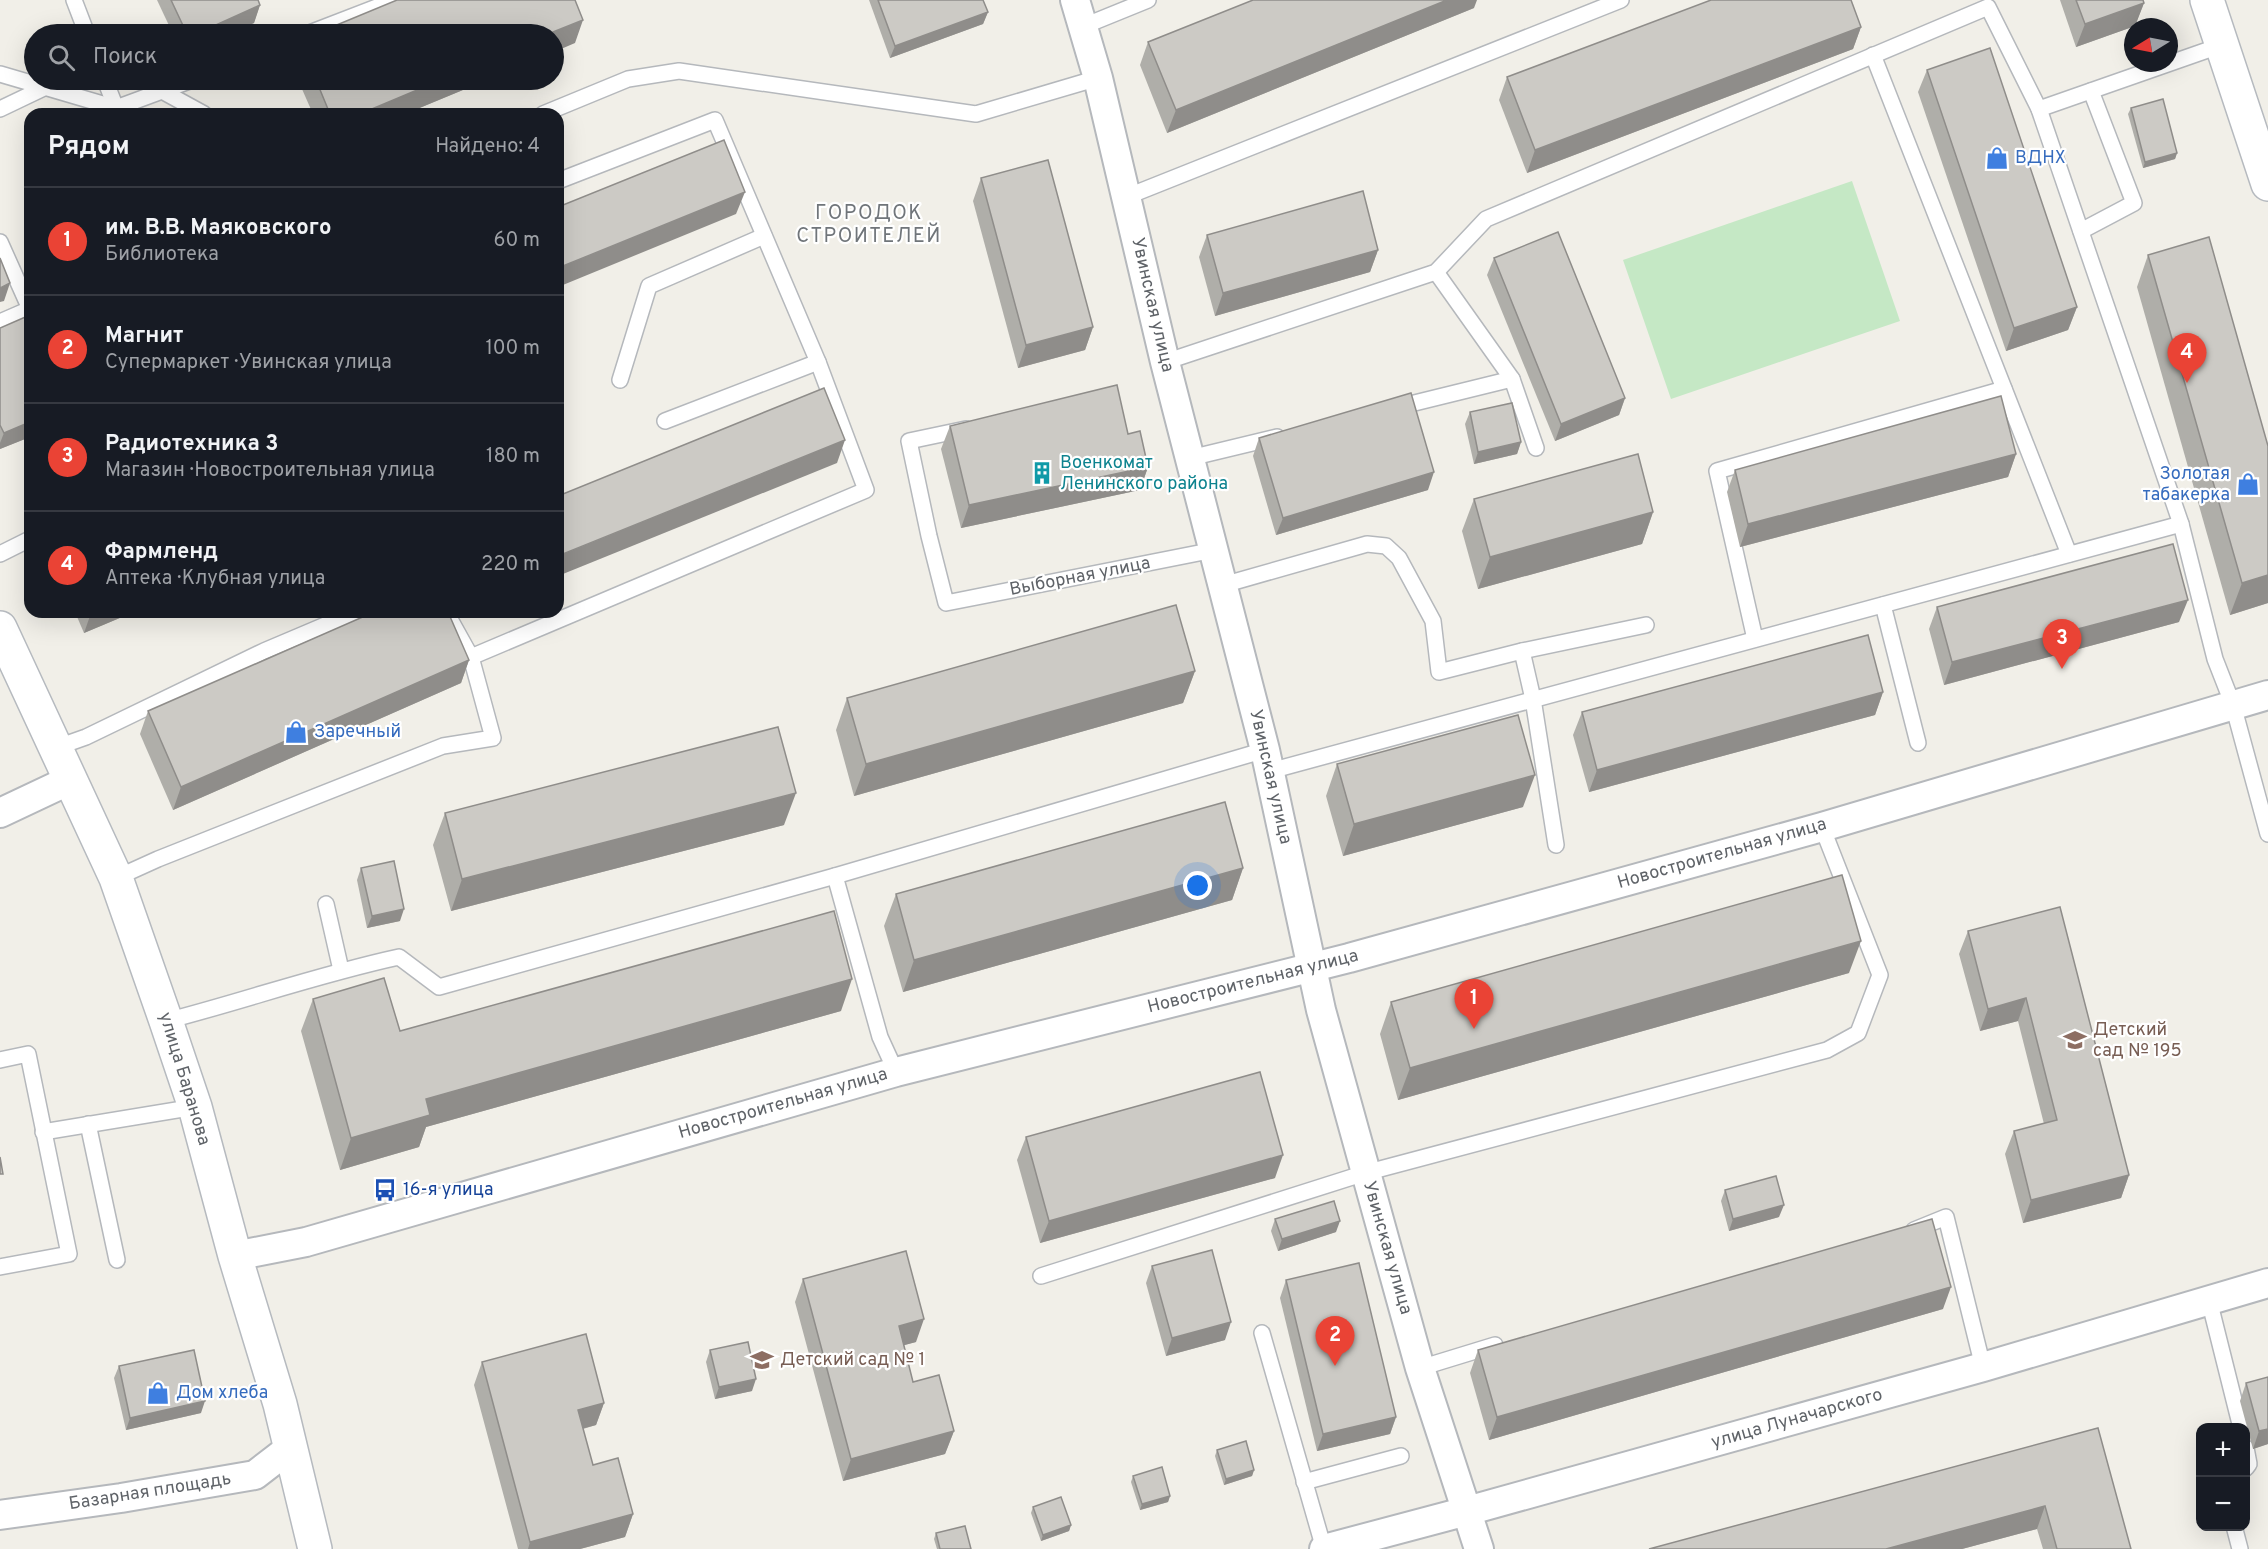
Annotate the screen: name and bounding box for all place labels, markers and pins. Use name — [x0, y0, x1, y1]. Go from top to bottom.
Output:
shop icon: ВДНХ — [1984, 145, 2010, 171]
place label: ВДНХ — [2015, 147, 2066, 170]
pin: 4 — [2168, 334, 2206, 383]
place label: Военкомат Ленинского района — [1060, 452, 1228, 496]
building icon: Военкомат Ленинского района — [1029, 460, 1055, 486]
place label: Золотая табакерка — [2142, 463, 2230, 507]
shop icon: Золотая табакерка — [2235, 471, 2261, 497]
pin: 3 — [2042, 620, 2082, 669]
shop icon: Заречный — [283, 719, 309, 745]
place label: Заречный — [314, 721, 401, 744]
pin: 1 — [1454, 980, 1494, 1029]
place label: Детский сад № 195 — [2093, 1019, 2182, 1063]
school or university icon: Детский сад № 195 — [2062, 1027, 2088, 1053]
bus stop icon: 16-я улица — [372, 1177, 398, 1203]
place label: 16-я улица — [403, 1179, 494, 1202]
pin: 2 — [1316, 1316, 1354, 1366]
school or university icon: Детский сад № 1 — [749, 1347, 775, 1373]
place label: Детский сад № 1 — [780, 1349, 925, 1372]
shop icon: Дом хлеба — [145, 1380, 171, 1406]
place label: Дом хлеба — [176, 1382, 268, 1405]

